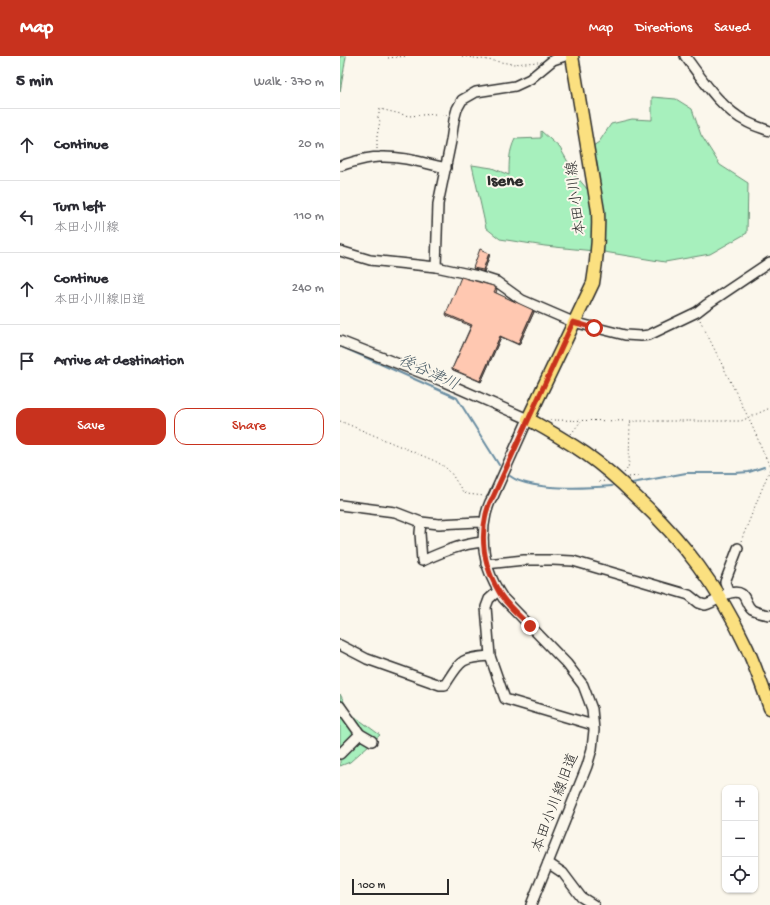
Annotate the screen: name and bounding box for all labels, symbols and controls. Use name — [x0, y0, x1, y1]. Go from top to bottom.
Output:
text: Map — [20, 17, 53, 40]
text: Map — [589, 20, 613, 37]
text: Directions — [635, 20, 692, 37]
text: Saved — [714, 20, 750, 37]
text: 5 min — [16, 72, 53, 92]
text: Walk · 370 m — [254, 75, 324, 90]
icon: ahead — [16, 134, 38, 156]
text: Continue — [54, 136, 108, 154]
text: 20 m — [298, 137, 324, 152]
street label: 本田小川線 — [563, 160, 591, 236]
district label: Isene — [487, 172, 524, 192]
text: Turn left — [54, 198, 105, 216]
icon: left — [16, 206, 38, 228]
text: 110 m — [294, 209, 324, 224]
text: 本田小川線 — [54, 221, 119, 236]
text: Continue — [54, 270, 108, 288]
icon: ahead — [16, 278, 38, 300]
text: 240 m — [292, 281, 324, 296]
text: 本田小川線旧道 — [54, 293, 145, 308]
route start — [585, 319, 603, 337]
icon: arrive — [16, 350, 38, 372]
water label: 後谷津川 — [395, 351, 461, 396]
text: Arrive at destination — [54, 352, 184, 370]
button: Save — [16, 408, 166, 445]
button: Share — [174, 408, 324, 445]
route end — [521, 617, 539, 635]
street label: 本田小川線旧道 — [528, 750, 583, 855]
map controls — [722, 785, 758, 893]
button: + — [722, 785, 758, 821]
button: − — [722, 821, 758, 857]
button: locate — [722, 857, 758, 893]
scale bar — [352, 877, 449, 896]
text: 100 m — [358, 880, 385, 892]

